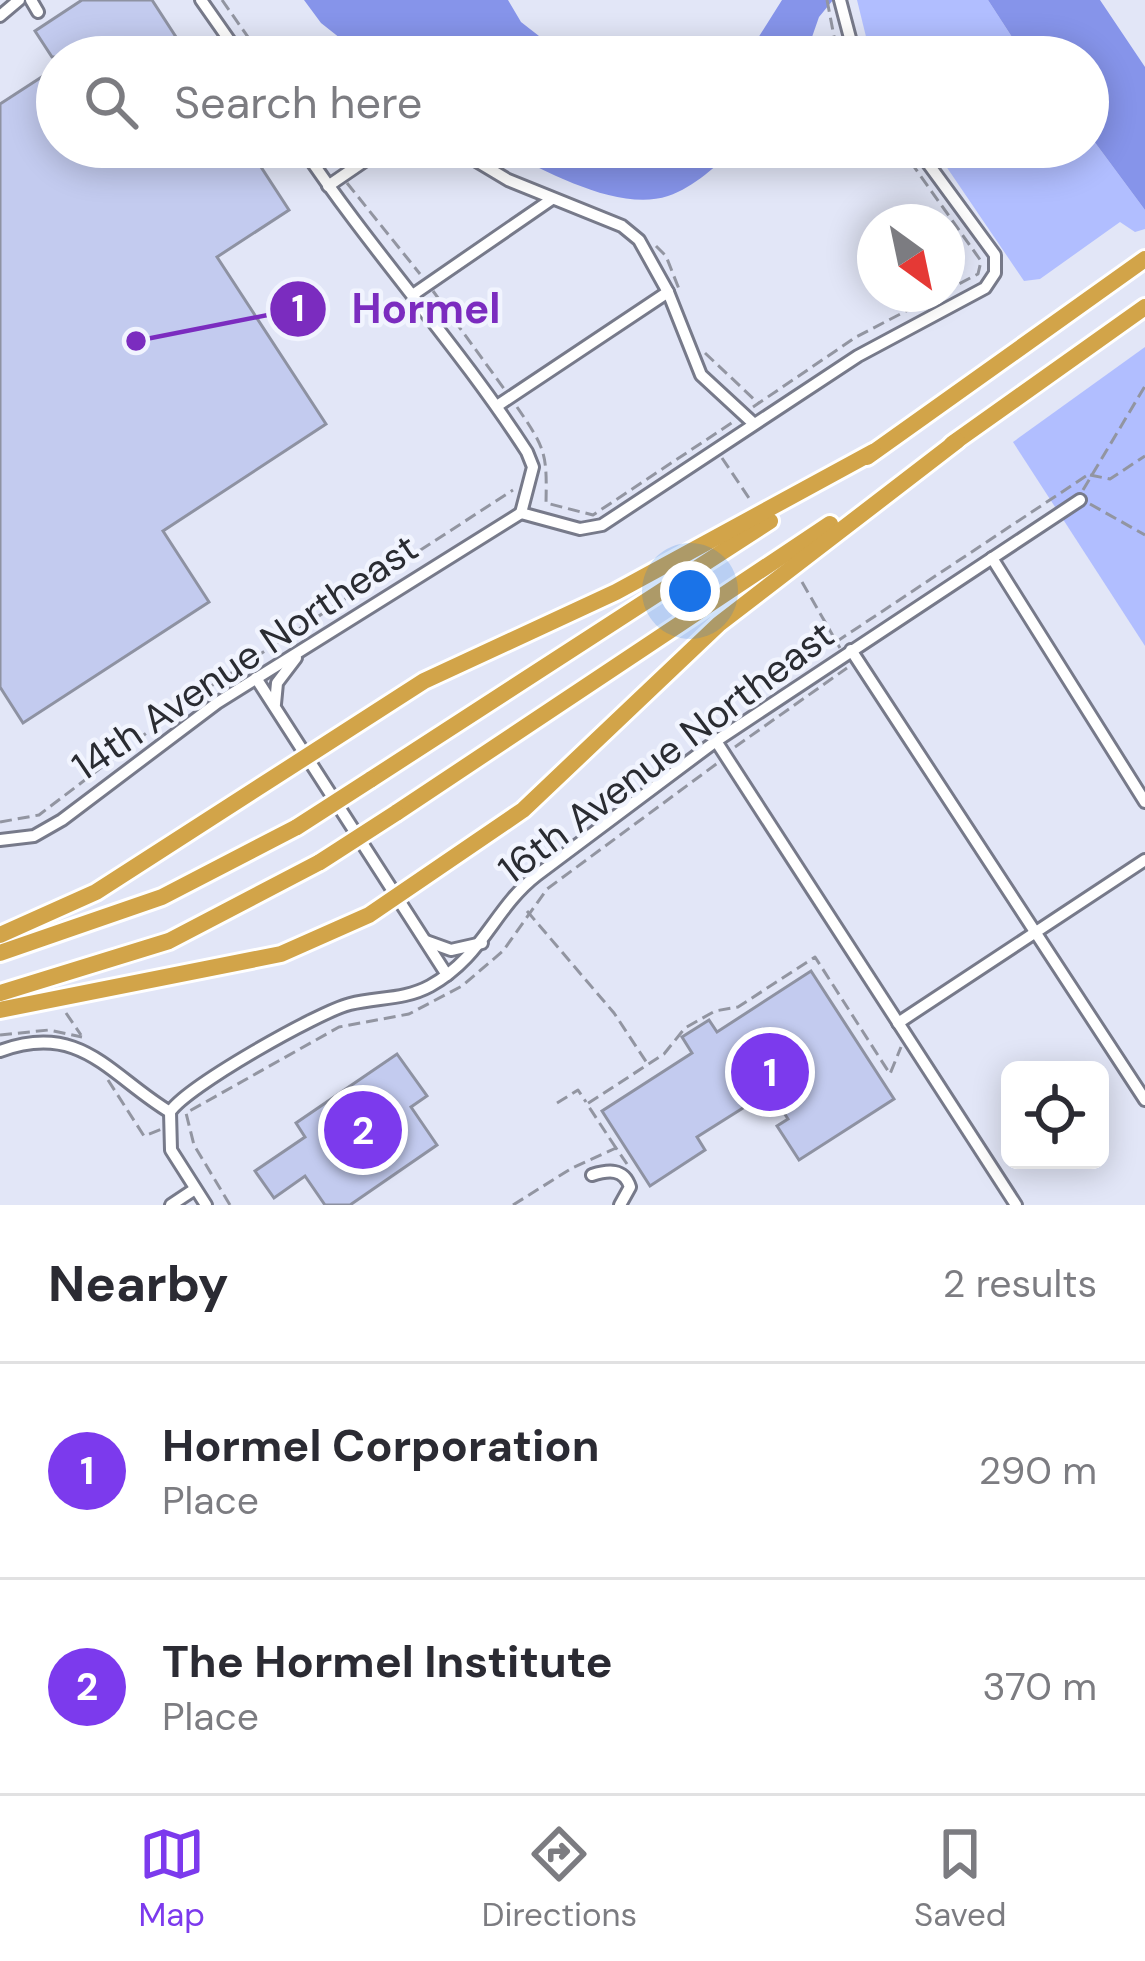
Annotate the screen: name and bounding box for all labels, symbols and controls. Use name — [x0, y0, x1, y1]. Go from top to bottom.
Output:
search box — [36, 36, 1109, 168]
icon: search — [78, 69, 144, 135]
text: Search here — [174, 73, 422, 132]
north arrow — [857, 204, 965, 312]
callout: Hormel — [268, 270, 525, 348]
text: Hormel — [352, 281, 500, 336]
text: 1 — [291, 285, 305, 332]
street label: 14th Avenue Northeast — [62, 522, 428, 792]
your location — [660, 561, 720, 621]
street label: 16th Avenue Northeast — [488, 609, 844, 895]
pin: 1 — [731, 1027, 809, 1117]
map controls — [1001, 1061, 1109, 1169]
button: locate — [1001, 1061, 1109, 1169]
pin: 2 — [324, 1085, 402, 1175]
text: Nearby — [48, 1250, 229, 1317]
text: 2 results — [943, 1258, 1097, 1309]
text: Hormel Corporation — [162, 1416, 600, 1475]
text: 1 — [80, 1445, 94, 1496]
text: 290 m — [979, 1445, 1097, 1496]
text: Place — [162, 1475, 259, 1526]
text: The Hormel Institute — [162, 1632, 613, 1691]
text: 2 — [76, 1661, 98, 1712]
text: 370 m — [983, 1661, 1097, 1712]
text: Place — [162, 1691, 259, 1742]
tab: Map — [138, 1821, 205, 1936]
tab: Directions — [482, 1821, 637, 1936]
tab: Saved — [914, 1821, 1007, 1936]

